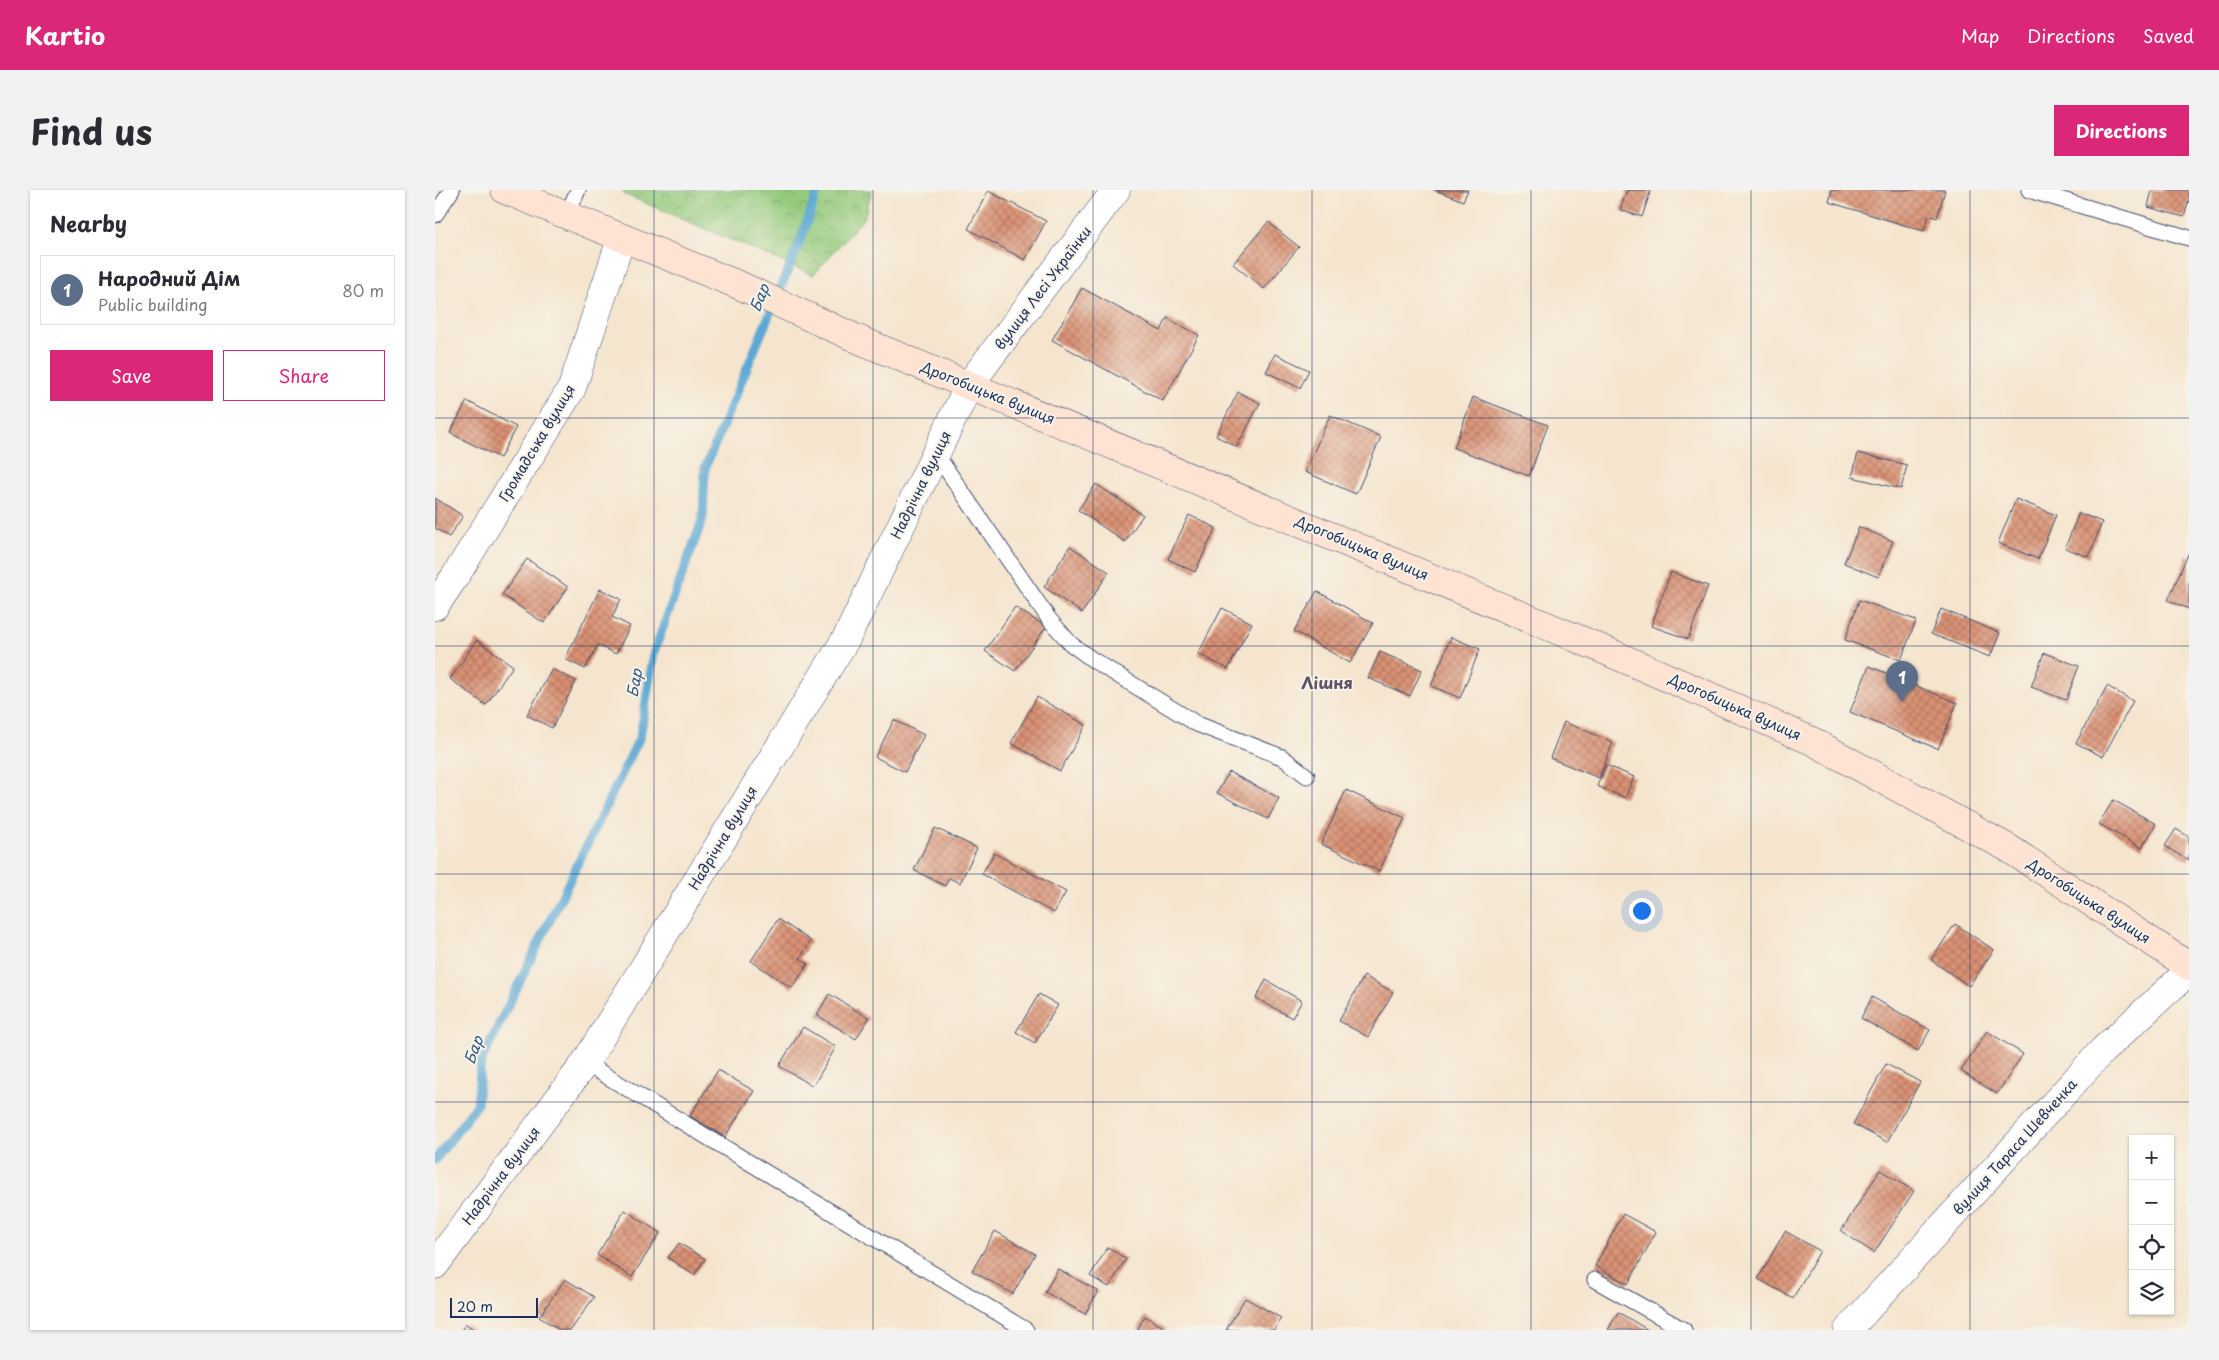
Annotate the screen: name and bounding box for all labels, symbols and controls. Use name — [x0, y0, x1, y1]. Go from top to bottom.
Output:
text: Kartio — [25, 17, 105, 53]
text: Map — [1961, 22, 1999, 49]
text: Directions — [2027, 22, 2115, 49]
text: Saved — [2143, 22, 2194, 49]
text: Find us — [30, 104, 152, 157]
button: Directions — [2054, 105, 2189, 156]
text: Nearby — [50, 207, 127, 239]
street label: вулиця Лесі Українки — [989, 222, 1096, 354]
text: Народний Дім — [98, 264, 240, 292]
text: 1 — [63, 278, 71, 302]
text: 80 m — [342, 278, 384, 302]
water label: Бар — [743, 279, 775, 315]
text: Public building — [98, 292, 208, 316]
button: Save — [50, 350, 213, 401]
button: Share — [223, 350, 385, 401]
street label: Дрогобицька вулиця — [917, 356, 1058, 429]
street label: Громадська вулиця — [493, 380, 580, 505]
street label: Надрічна вулиця — [885, 427, 956, 542]
street label: Дрогобицька вулиця — [1291, 510, 1432, 585]
pin: 1 — [1886, 661, 1918, 702]
water label: Бар — [620, 666, 647, 699]
street label: Дрогобицька вулиця — [1665, 667, 1805, 745]
district label: Лішня — [1301, 670, 1353, 694]
street label: Надрічна вулиця — [683, 782, 762, 894]
street label: Дрогобицька вулиця — [2023, 852, 2155, 948]
your location — [1629, 898, 1655, 924]
water label: Бар — [457, 1031, 489, 1067]
street label: вулиця Тараса Шевченка — [1948, 1074, 2082, 1219]
street label: Надрічна вулиця — [457, 1122, 545, 1229]
map controls — [2129, 1135, 2174, 1315]
button: + — [2129, 1135, 2174, 1180]
button: − — [2129, 1180, 2174, 1225]
button: locate — [2129, 1225, 2174, 1270]
button: layers — [2129, 1270, 2174, 1315]
scale bar — [450, 1295, 537, 1318]
text: 20 m — [457, 1296, 493, 1317]

